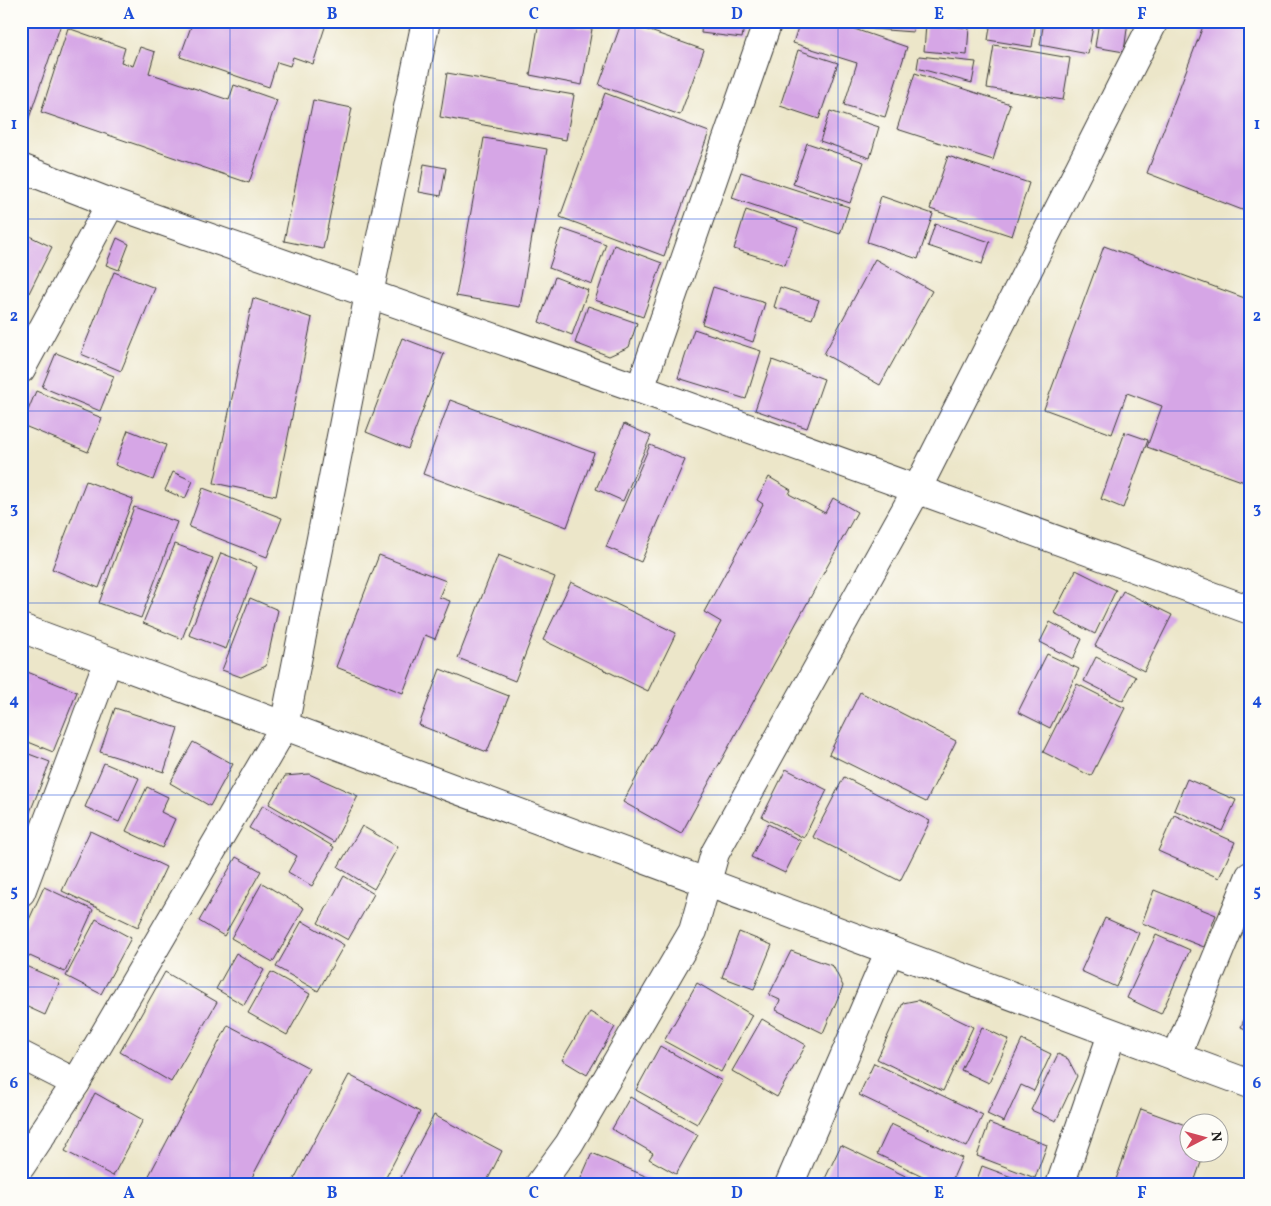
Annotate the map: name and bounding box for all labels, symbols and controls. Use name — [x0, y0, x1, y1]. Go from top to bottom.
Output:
text: A — [123, 4, 135, 26]
text: B — [327, 4, 338, 26]
text: C — [529, 4, 539, 26]
text: D — [731, 4, 743, 26]
text: E — [934, 4, 944, 26]
text: F — [1137, 4, 1147, 26]
text: 1 — [11, 114, 17, 136]
text: 1 — [1254, 114, 1260, 136]
text: 2 — [10, 306, 18, 328]
text: 2 — [1253, 306, 1261, 328]
text: 3 — [10, 498, 18, 520]
text: 3 — [1253, 498, 1261, 520]
text: 4 — [9, 690, 19, 712]
text: 4 — [1252, 690, 1262, 712]
text: 5 — [10, 881, 18, 903]
text: 5 — [1253, 881, 1261, 903]
text: 6 — [10, 1073, 19, 1095]
text: 6 — [1253, 1073, 1262, 1095]
north arrow — [1178, 1114, 1228, 1164]
text: N — [1205, 1131, 1225, 1143]
text: A — [123, 1183, 135, 1205]
text: B — [327, 1183, 338, 1205]
text: C — [529, 1183, 539, 1205]
text: D — [731, 1183, 743, 1205]
text: E — [934, 1183, 944, 1205]
text: F — [1137, 1183, 1147, 1205]

